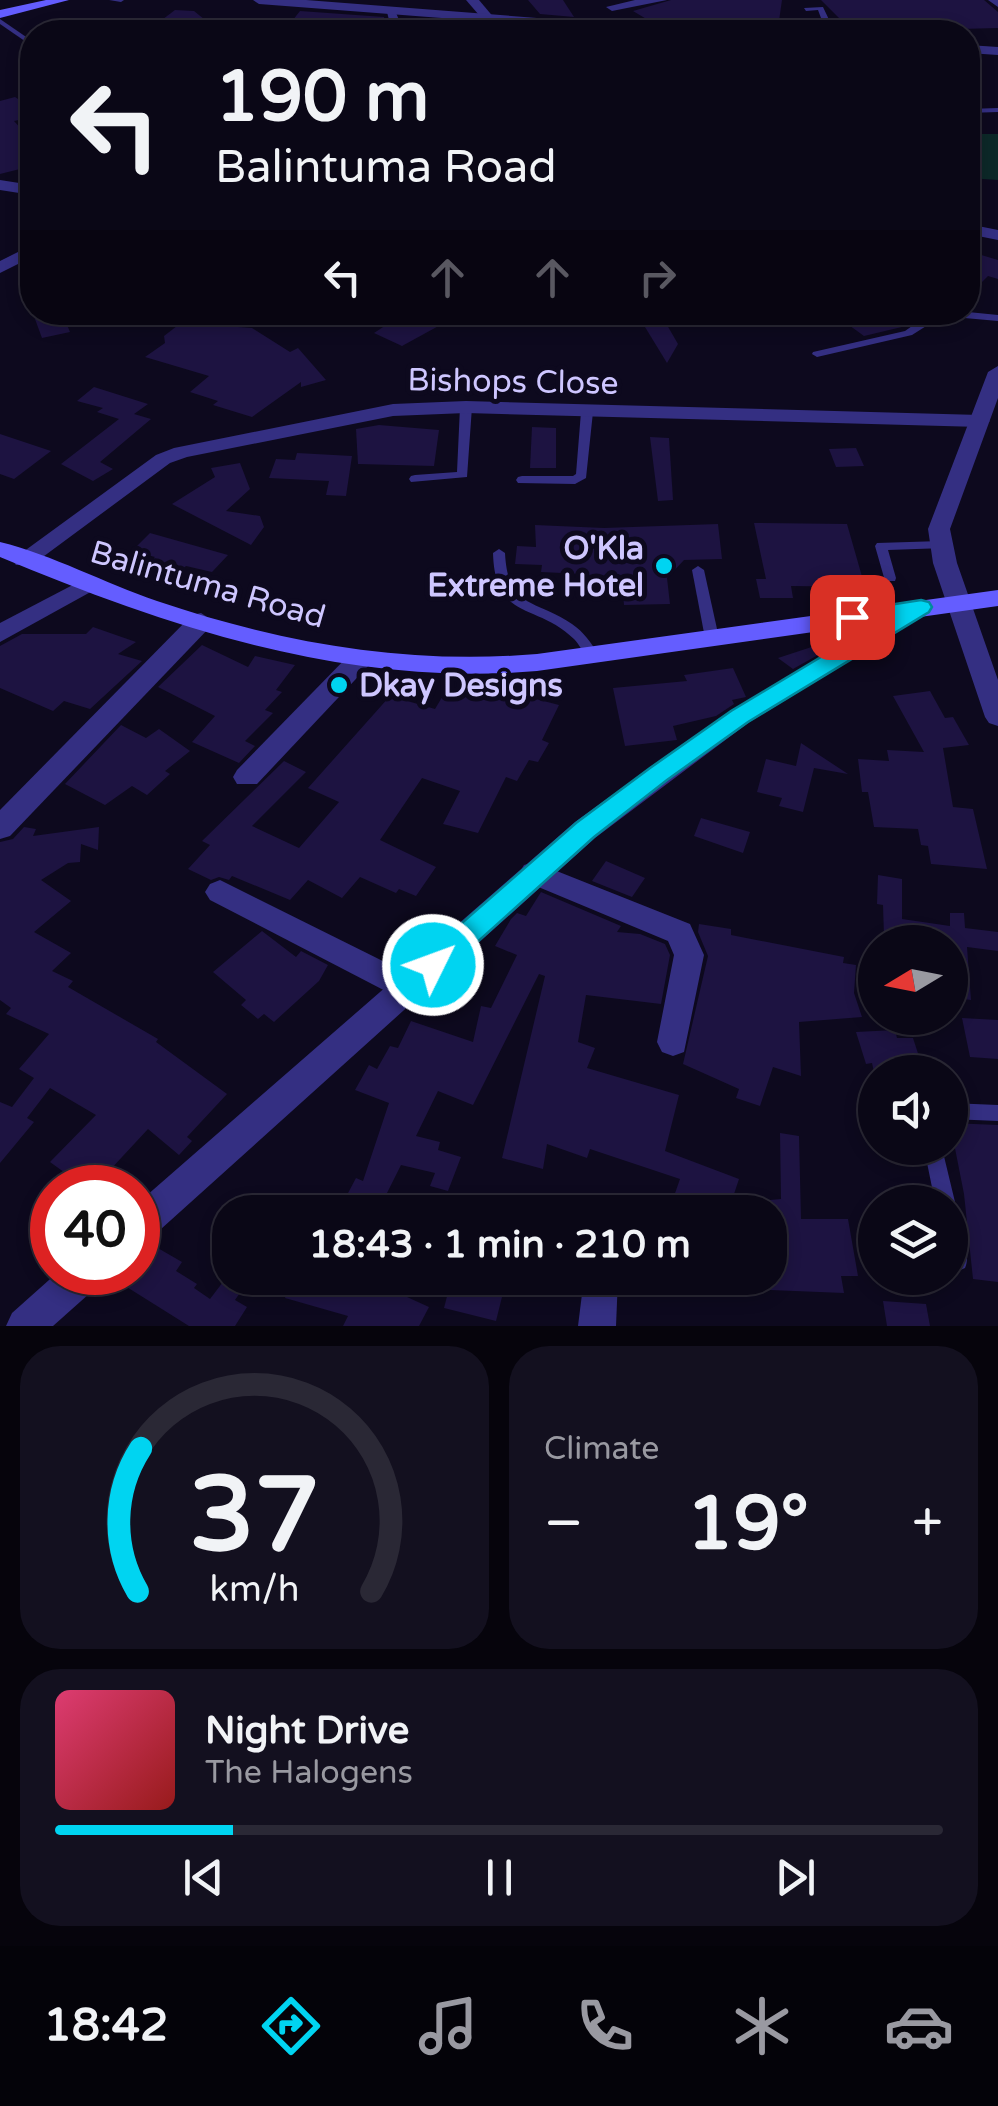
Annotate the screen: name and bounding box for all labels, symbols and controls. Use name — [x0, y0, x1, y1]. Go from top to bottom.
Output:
text: 190 m — [215, 56, 429, 140]
icon: left — [50, 60, 180, 190]
text: Balintuma Road — [215, 141, 557, 195]
icon: left — [315, 250, 370, 305]
icon: ahead — [420, 250, 475, 305]
icon: ahead — [525, 250, 580, 305]
icon: right — [630, 250, 685, 305]
street label: Bishops Close — [407, 361, 619, 403]
place label: O'Kla Extreme Hotel — [427, 530, 644, 605]
street label: Balintuma Road — [86, 533, 330, 637]
marker: O'Kla Extreme Hotel — [653, 555, 675, 577]
pin — [810, 575, 895, 660]
icon: arrive — [825, 590, 880, 645]
place label: Dkay Designs — [359, 667, 563, 705]
marker: Dkay Designs — [328, 674, 350, 696]
position arrow — [381, 913, 485, 1017]
north arrow — [858, 925, 968, 1035]
map controls — [858, 925, 968, 1295]
button: sound — [858, 1055, 968, 1165]
speed limit sign: 40 — [30, 1165, 160, 1295]
button: layers — [858, 1185, 968, 1295]
text: 18:43 · 1 min · 210 m — [308, 1222, 691, 1268]
text: Climate — [544, 1430, 659, 1468]
text: 37 — [189, 1454, 320, 1579]
text: 19° — [686, 1479, 809, 1569]
text: − — [544, 1491, 583, 1557]
text: + — [912, 1491, 943, 1557]
text: km/h — [210, 1568, 299, 1611]
text: Night Drive — [205, 1708, 409, 1754]
text: The Halogens — [205, 1754, 413, 1792]
icon: previous — [176, 1850, 231, 1905]
icon: pause — [472, 1850, 527, 1905]
icon: next — [768, 1850, 823, 1905]
icon: directions — [256, 1991, 326, 2061]
icon: music — [413, 1991, 483, 2061]
icon: phone — [570, 1991, 640, 2061]
icon: climate — [727, 1991, 797, 2061]
icon: car — [884, 1991, 954, 2061]
text: 18:42 — [44, 1999, 168, 2053]

